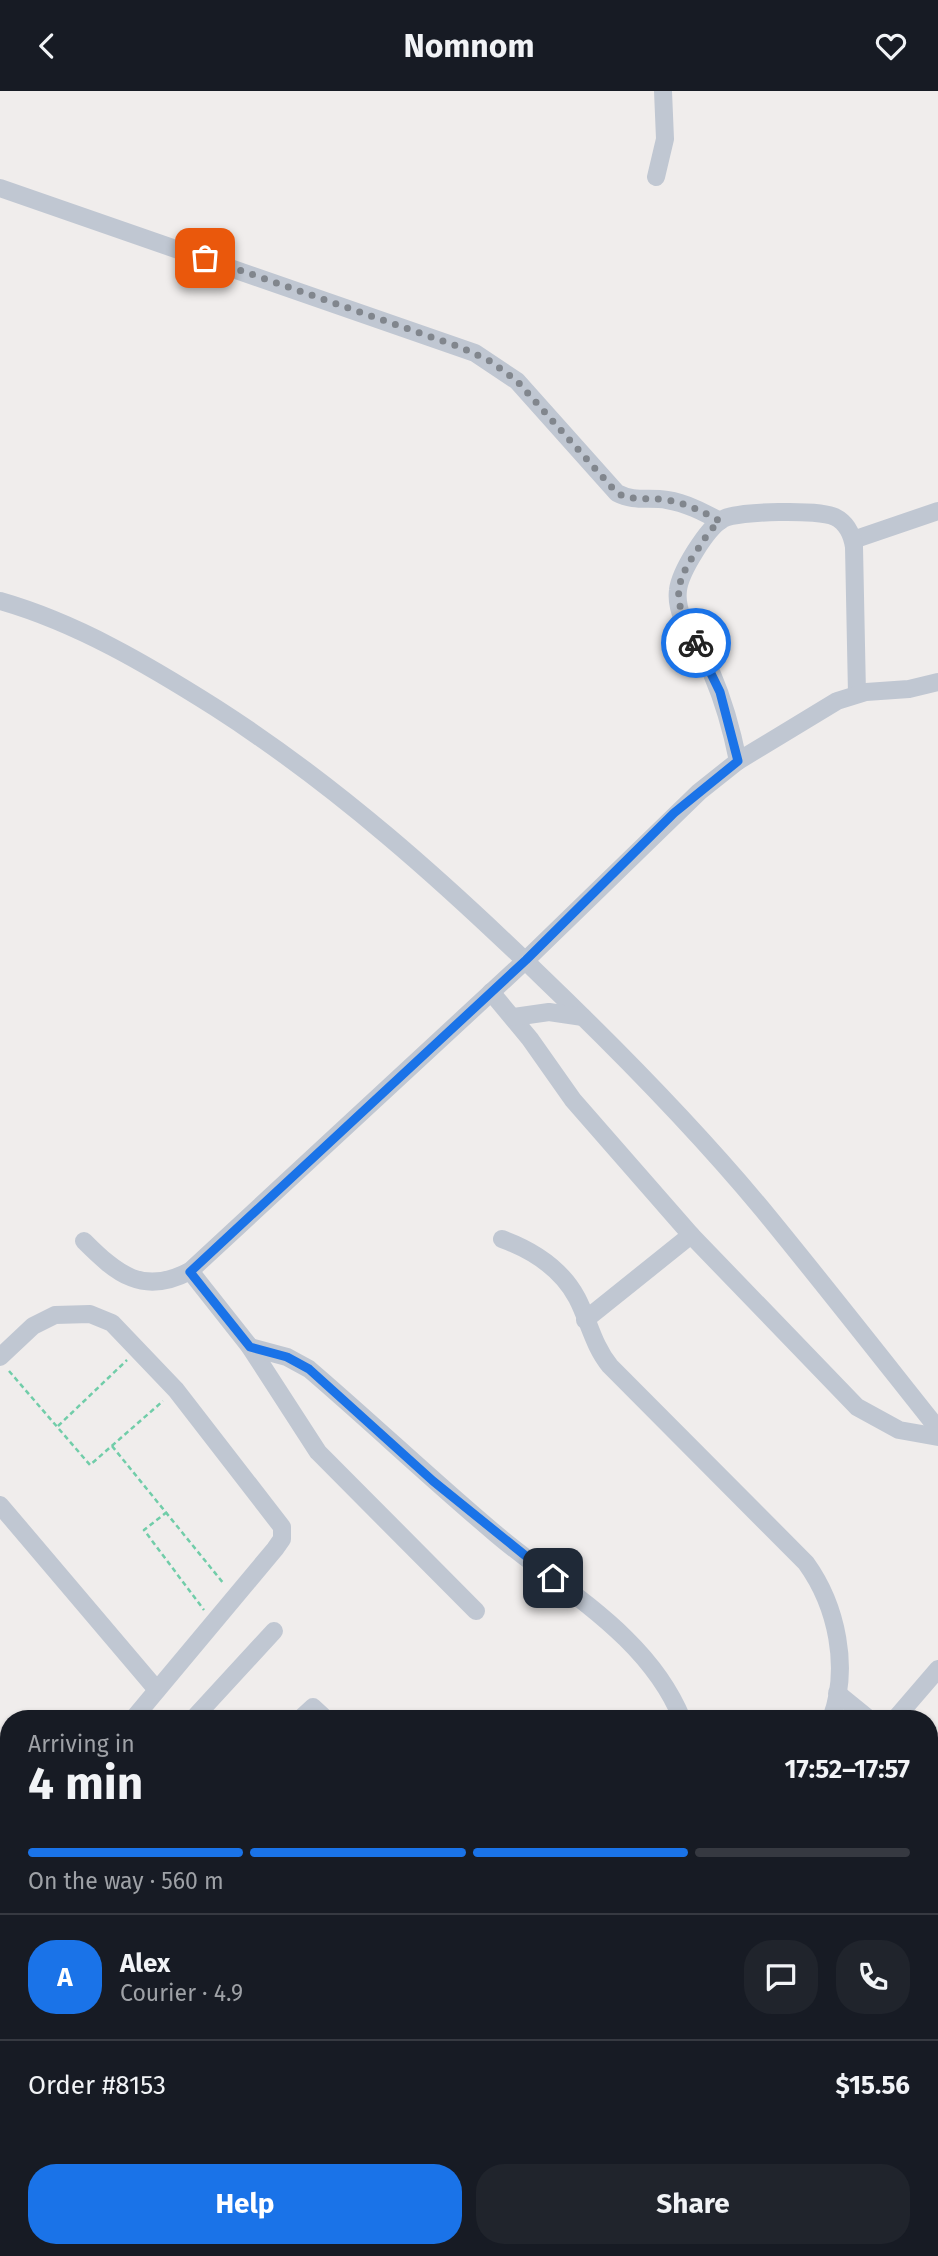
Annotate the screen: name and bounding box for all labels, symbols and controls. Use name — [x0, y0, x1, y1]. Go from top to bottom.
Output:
icon: back — [28, 27, 66, 65]
text: Nomnom — [403, 27, 535, 65]
icon: heart — [872, 27, 910, 65]
pin — [175, 228, 235, 288]
icon: bag — [186, 239, 224, 277]
courier — [661, 608, 731, 678]
icon: bike — [677, 624, 715, 662]
pin — [523, 1548, 583, 1608]
icon: home — [534, 1559, 572, 1597]
text: Arriving in — [28, 1730, 135, 1758]
text: 17:52–17:57 — [785, 1754, 910, 1785]
text: 4 min — [28, 1756, 143, 1811]
text: On the way · 560 m — [28, 1867, 224, 1895]
button: chat — [744, 1940, 818, 2014]
button: phone — [836, 1940, 910, 2014]
text: Alex — [120, 1948, 170, 1979]
text: A — [57, 1962, 73, 1993]
text: Courier · 4.9 — [120, 1979, 243, 2007]
text: Order #8153 — [28, 2070, 166, 2101]
text: $15.56 — [836, 2070, 910, 2101]
button: Help — [28, 2164, 462, 2244]
button: Share — [476, 2164, 910, 2244]

